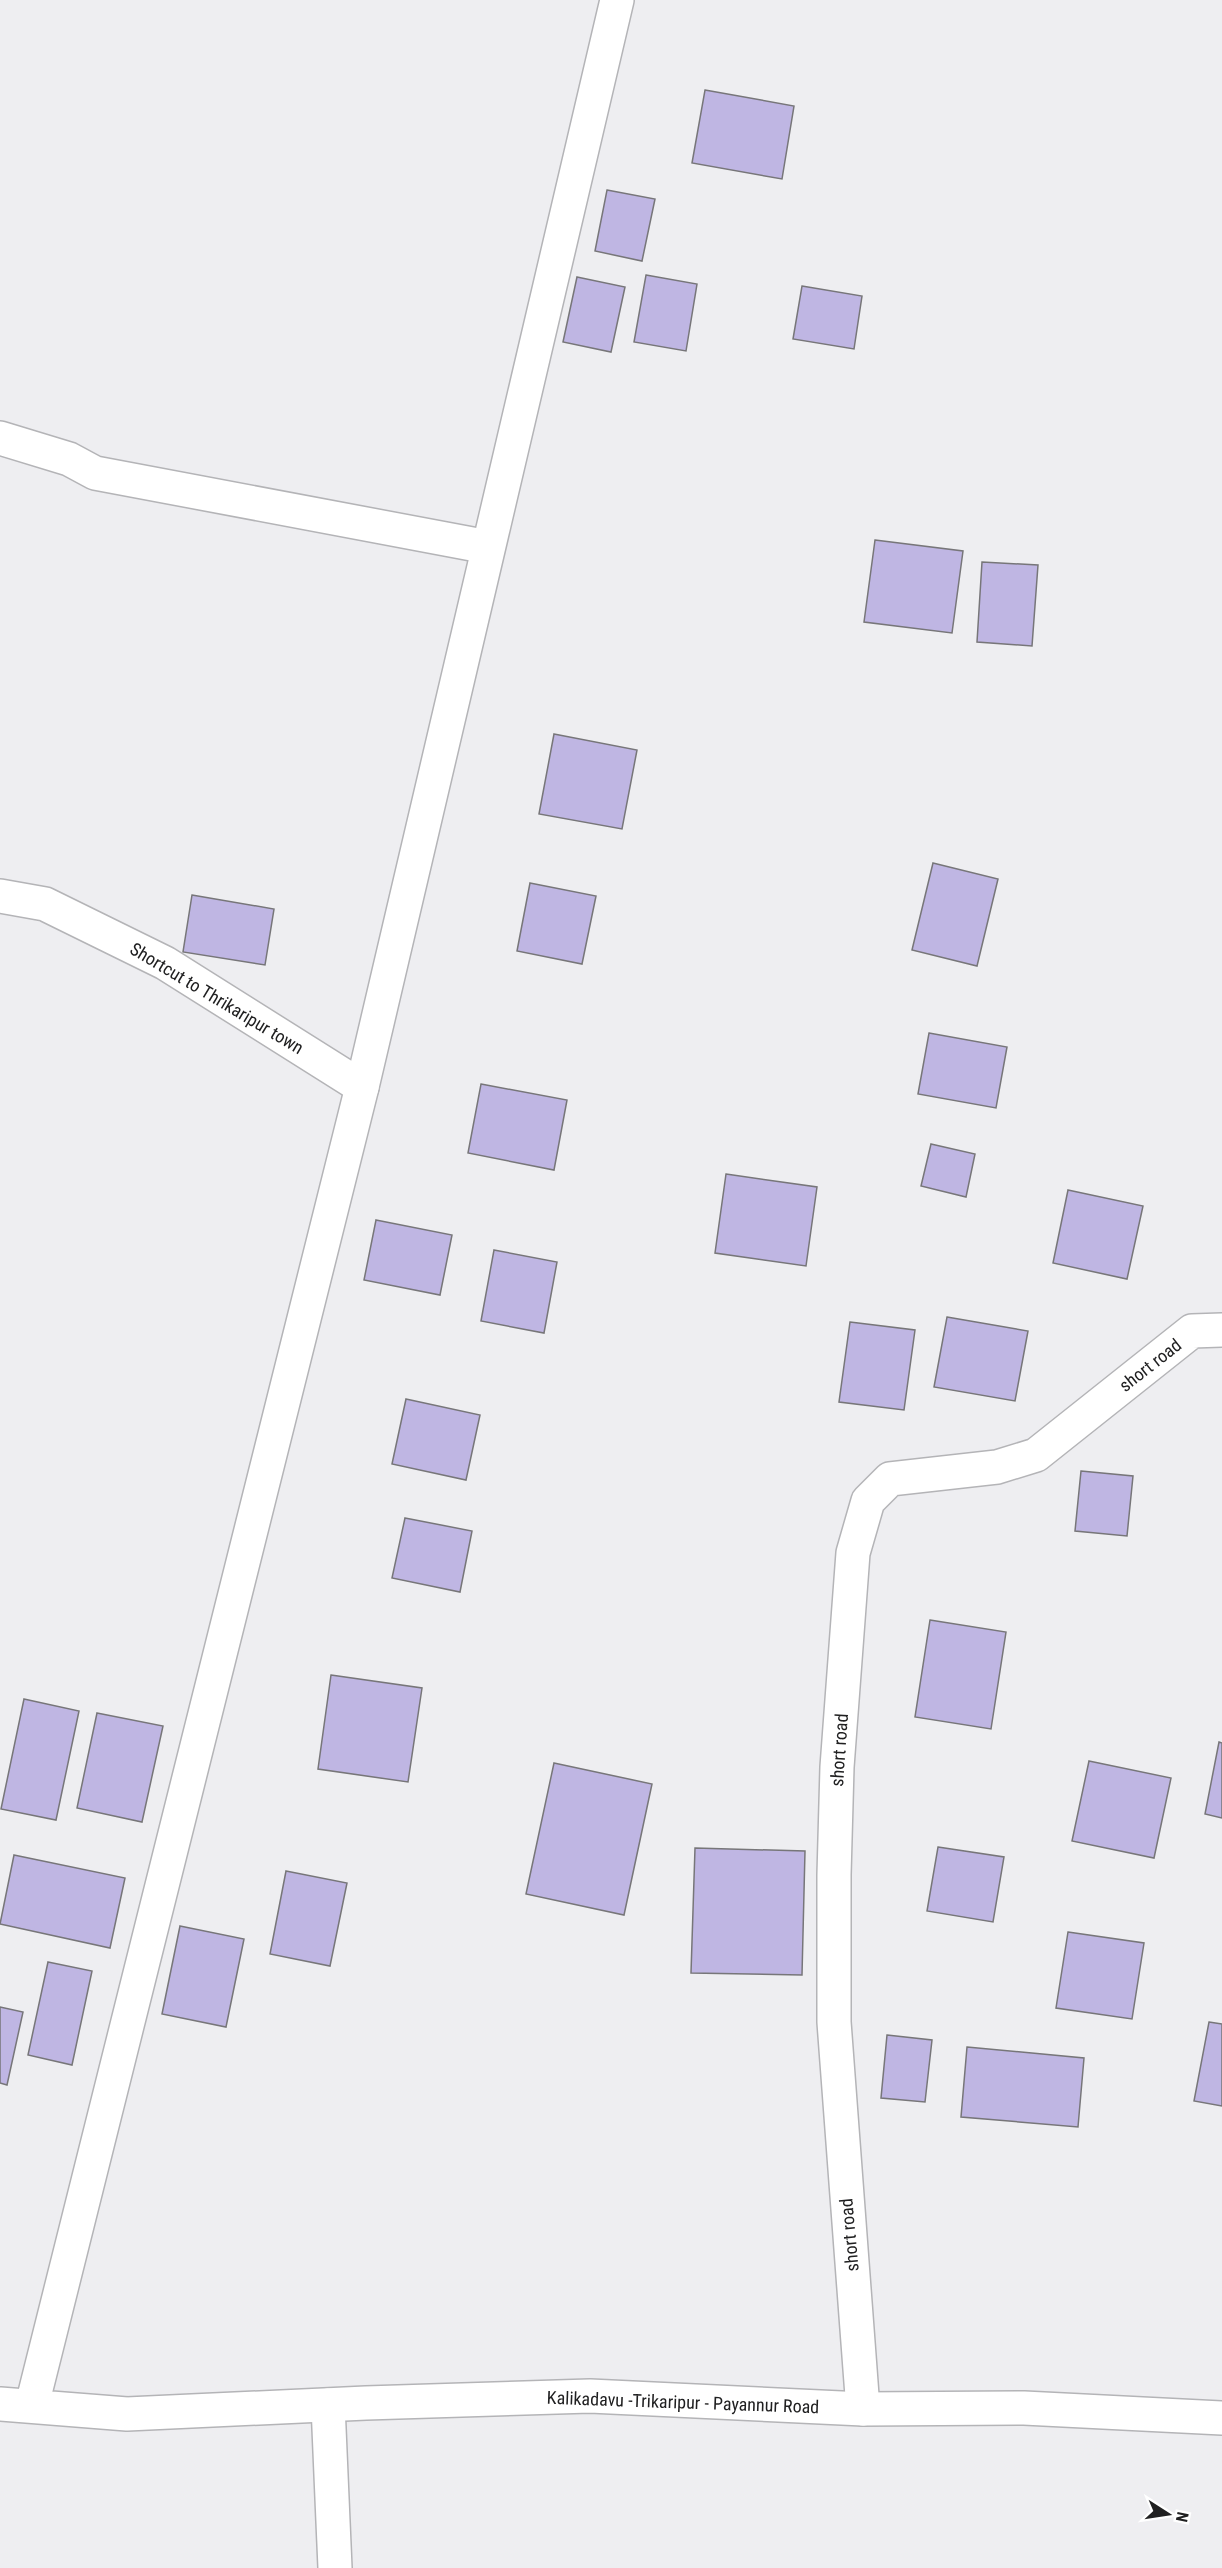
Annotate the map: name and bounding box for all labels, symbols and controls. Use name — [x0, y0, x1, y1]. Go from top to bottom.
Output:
street label: Shortcut to Thrikaripur town — [126, 938, 308, 1058]
street label: short road — [1115, 1334, 1185, 1396]
street label: short road — [826, 1713, 852, 1787]
street label: short road — [835, 2198, 863, 2272]
street label: Kalikadavu -Trikaripur - Payannur Road — [546, 2387, 820, 2417]
north arrow — [1138, 2484, 1198, 2544]
text: N — [1172, 2510, 1192, 2524]

